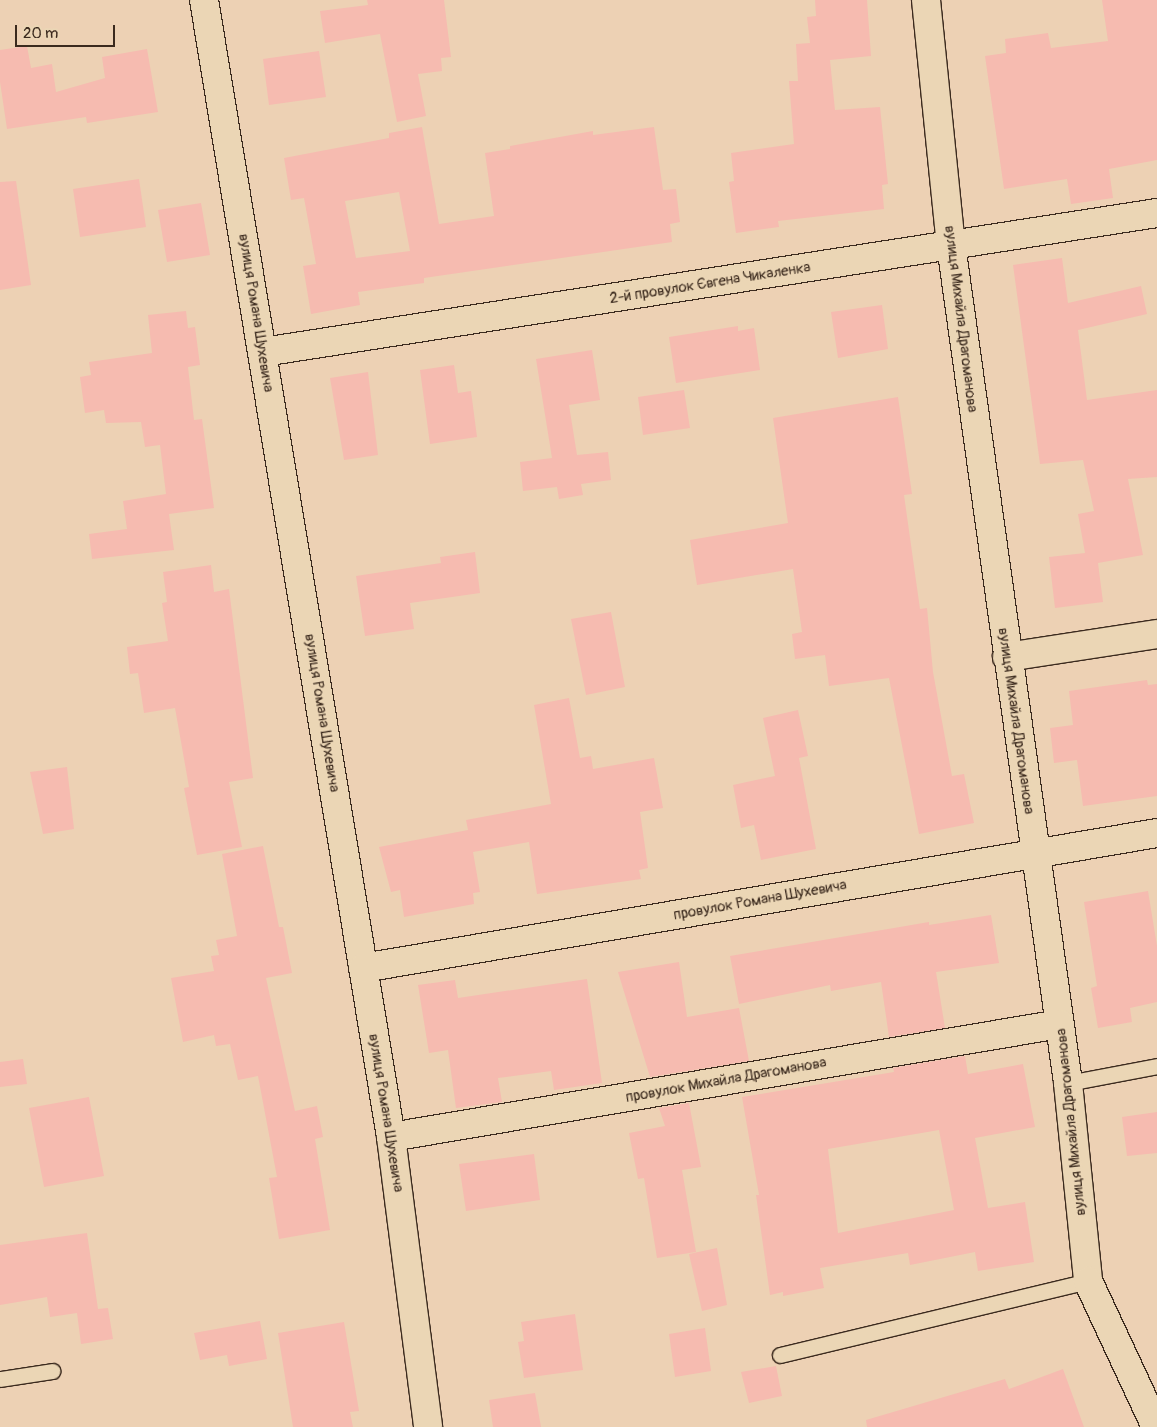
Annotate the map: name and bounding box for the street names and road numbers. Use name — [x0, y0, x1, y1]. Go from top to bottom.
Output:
street label: вулиця Михайла Драгоманова — [941, 224, 981, 414]
street label: вулиця Романа Шухевича — [235, 232, 277, 394]
street label: 2-й провулок Євгена Чикаленка — [608, 258, 812, 308]
street label: вулиця Михайла Драгоманова — [994, 627, 1038, 815]
street label: вулиця Романа Шухевича — [301, 632, 343, 794]
street label: провулок Романа Шухевича — [672, 876, 848, 924]
street label: вулиця Михайла Драгоманова — [1052, 1027, 1090, 1217]
street label: вулиця Романа Шухевича — [365, 1032, 407, 1194]
street label: провулок Михайла Драгоманова — [624, 1053, 828, 1107]

